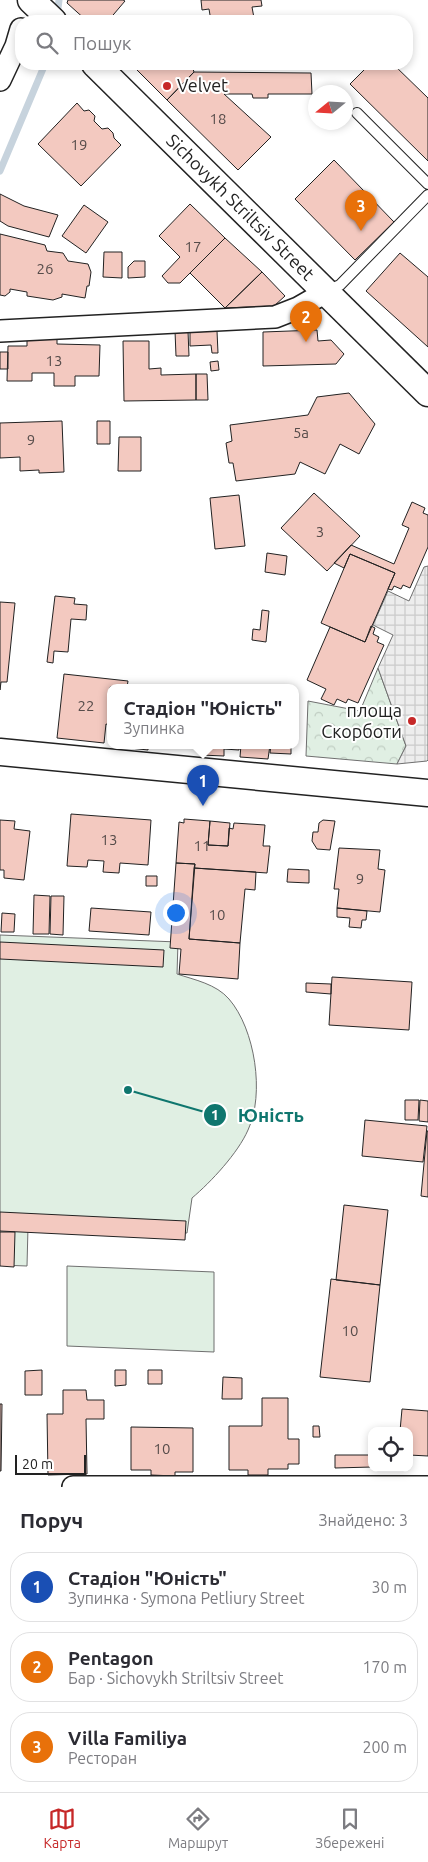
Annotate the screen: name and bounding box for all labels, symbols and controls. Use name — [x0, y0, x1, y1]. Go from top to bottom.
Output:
search box — [15, 15, 413, 70]
icon: search — [33, 29, 61, 57]
text: Пошук — [73, 32, 132, 54]
place label: Velvet — [177, 75, 228, 95]
marker: Velvet — [161, 80, 173, 92]
north arrow — [308, 85, 353, 130]
house number: 18 — [210, 110, 226, 127]
street label: Sichovykh Striltsiv Street — [163, 130, 319, 284]
house number: 19 — [71, 136, 87, 153]
pin: 3 — [345, 190, 377, 231]
house number: 17 — [185, 238, 201, 255]
house number: 26 — [37, 260, 53, 277]
pin: 2 — [290, 301, 322, 342]
house number: 13 — [46, 352, 62, 369]
house number: 5а — [293, 424, 309, 441]
house number: 9 — [27, 431, 35, 448]
house number: 3 — [316, 523, 324, 540]
popup — [107, 684, 299, 749]
house number: 22 — [78, 697, 94, 714]
text: Стадіон "Юність" — [124, 697, 282, 719]
place label: площа Скорботи — [321, 700, 402, 741]
marker: площа Скорботи — [406, 715, 418, 727]
text: Зупинка — [124, 719, 185, 737]
pin: 1 — [187, 765, 219, 806]
house number: 13 — [101, 831, 117, 848]
house number: 11 — [194, 837, 210, 854]
house number: 9 — [356, 870, 364, 887]
your location — [163, 900, 189, 926]
house number: 10 — [209, 906, 225, 923]
callout: Юність — [203, 1098, 314, 1132]
text: Юність — [238, 1104, 304, 1126]
text: 1 — [211, 1106, 219, 1123]
house number: 10 — [342, 1322, 358, 1339]
map controls — [368, 1427, 413, 1472]
button: locate — [368, 1427, 413, 1472]
house number: 10 — [154, 1440, 170, 1457]
scale bar — [15, 1452, 86, 1475]
text: 20 m — [22, 1456, 53, 1472]
text: Поруч — [20, 1508, 83, 1532]
text: Знайдено: 3 — [319, 1511, 408, 1529]
text: Стадіон "Юність" — [68, 1567, 227, 1589]
text: 1 — [32, 1578, 42, 1596]
text: 30 m — [371, 1578, 407, 1596]
text: Зупинка · Symona Petliury Street — [68, 1589, 305, 1607]
text: Pentagon — [68, 1647, 154, 1669]
text: 2 — [32, 1658, 42, 1676]
text: 170 m — [362, 1658, 407, 1676]
text: Бар · Sichovykh Striltsiv Street — [68, 1669, 284, 1687]
text: Villa Familiya — [68, 1727, 187, 1749]
text: 3 — [32, 1738, 42, 1756]
text: 200 m — [362, 1738, 407, 1756]
text: Ресторан — [68, 1749, 137, 1767]
tab: Карта — [44, 1805, 81, 1851]
tab: Маршрут — [168, 1805, 228, 1851]
tab: Збережені — [315, 1805, 384, 1851]

